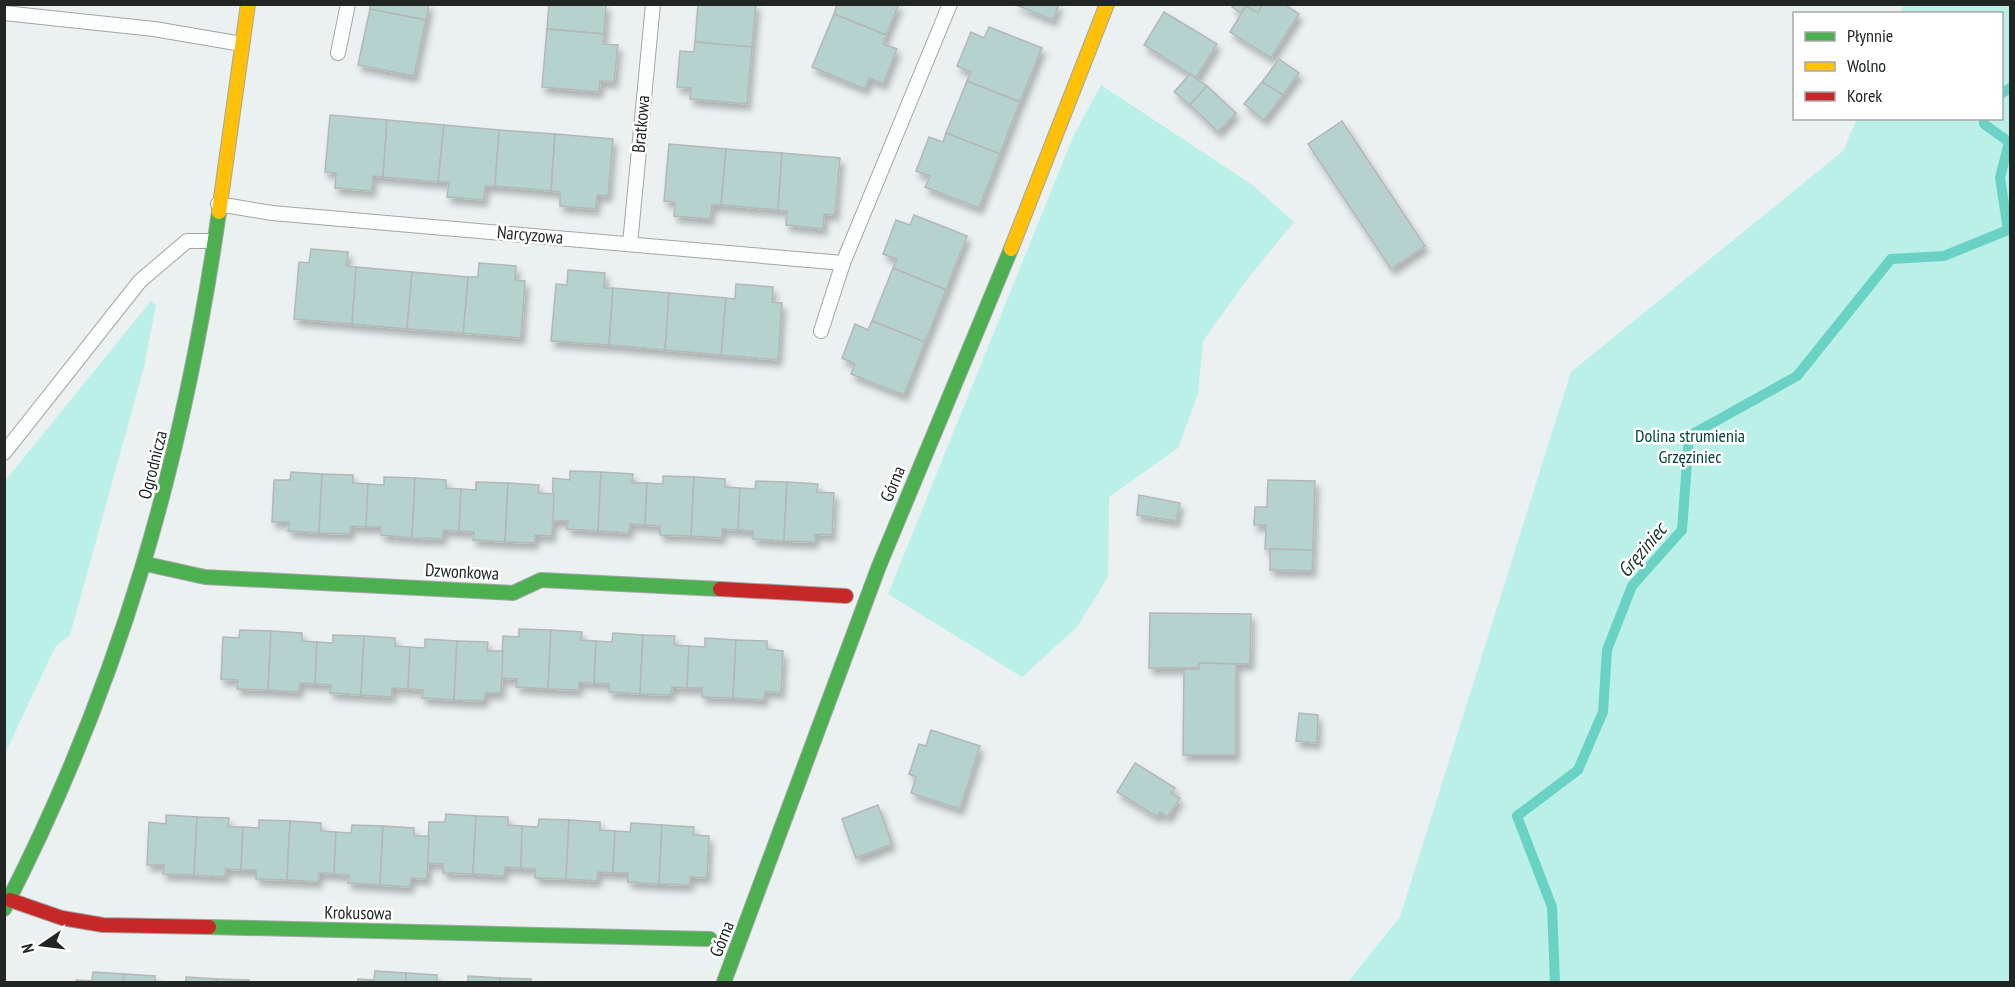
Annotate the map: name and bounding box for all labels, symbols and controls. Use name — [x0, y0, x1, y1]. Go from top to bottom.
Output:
legend — [1793, 12, 2003, 120]
text: Płynnie — [1847, 24, 1893, 47]
text: Wolno — [1847, 54, 1886, 77]
text: Korek — [1847, 84, 1882, 107]
street label: Bratkowa — [627, 94, 654, 154]
street label: Narcyzowa — [496, 220, 564, 249]
park label: Dolina strumienia Grzęziniec — [1635, 424, 1745, 468]
street label: Ogrodnicza — [133, 428, 172, 502]
street label: Górna — [875, 462, 910, 505]
water label: Gręziniec — [1612, 516, 1673, 583]
street label: Dzwonkowa — [424, 558, 500, 585]
street label: Krokusowa — [324, 900, 392, 925]
north arrow — [12, 915, 72, 975]
street label: Górna — [704, 918, 739, 960]
text: N — [17, 942, 38, 955]

